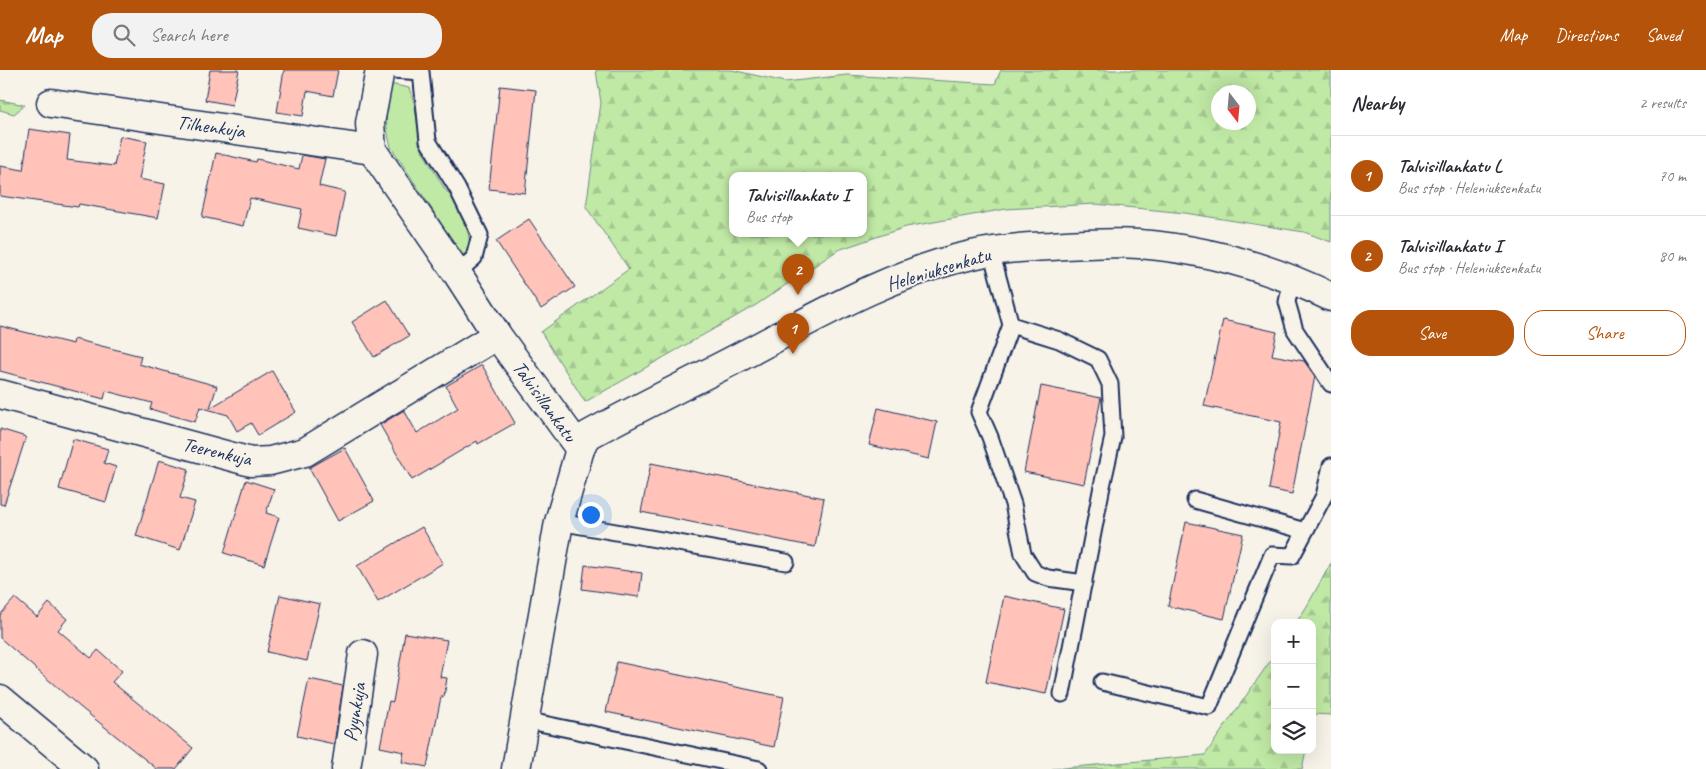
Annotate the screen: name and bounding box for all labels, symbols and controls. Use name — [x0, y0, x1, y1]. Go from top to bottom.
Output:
search box — [92, 13, 442, 58]
text: Map — [25, 20, 62, 50]
icon: search — [110, 21, 138, 49]
text: Search here — [150, 23, 228, 47]
text: Map — [1500, 24, 1527, 46]
text: Directions — [1555, 24, 1618, 46]
text: Saved — [1646, 24, 1681, 46]
north arrow — [1211, 85, 1256, 130]
text: Nearby — [1351, 90, 1404, 116]
text: 2 results — [1639, 93, 1686, 113]
street label: Tilhenkuja — [175, 109, 248, 144]
text: Talvisillankatu L — [1398, 154, 1502, 178]
text: 1 — [1363, 166, 1371, 186]
text: 70 m — [1659, 166, 1686, 186]
popup — [729, 172, 867, 237]
text: Bus stop · Heleniuksenkatu — [1398, 178, 1540, 198]
text: Talvisillankatu I — [746, 183, 850, 207]
text: Bus stop — [746, 207, 792, 227]
text: Talvisillankatu I — [1398, 234, 1502, 258]
street label: Heleniuksenkatu — [883, 241, 995, 297]
text: 2 — [1363, 246, 1371, 266]
text: 80 m — [1659, 246, 1686, 266]
pin: 2 — [782, 254, 814, 295]
text: Bus stop · Heleniuksenkatu — [1398, 258, 1540, 278]
button: Save — [1351, 310, 1514, 356]
button: Share — [1524, 310, 1686, 356]
pin: 1 — [777, 313, 809, 354]
street label: Talvisillankatu — [507, 356, 583, 448]
street label: Teerenkuja — [180, 431, 256, 472]
your location — [578, 502, 604, 528]
map controls — [1271, 619, 1316, 754]
button: + — [1271, 619, 1316, 664]
button: − — [1271, 664, 1316, 709]
street label: Pyynkuja — [338, 679, 372, 743]
button: layers — [1271, 709, 1316, 754]

